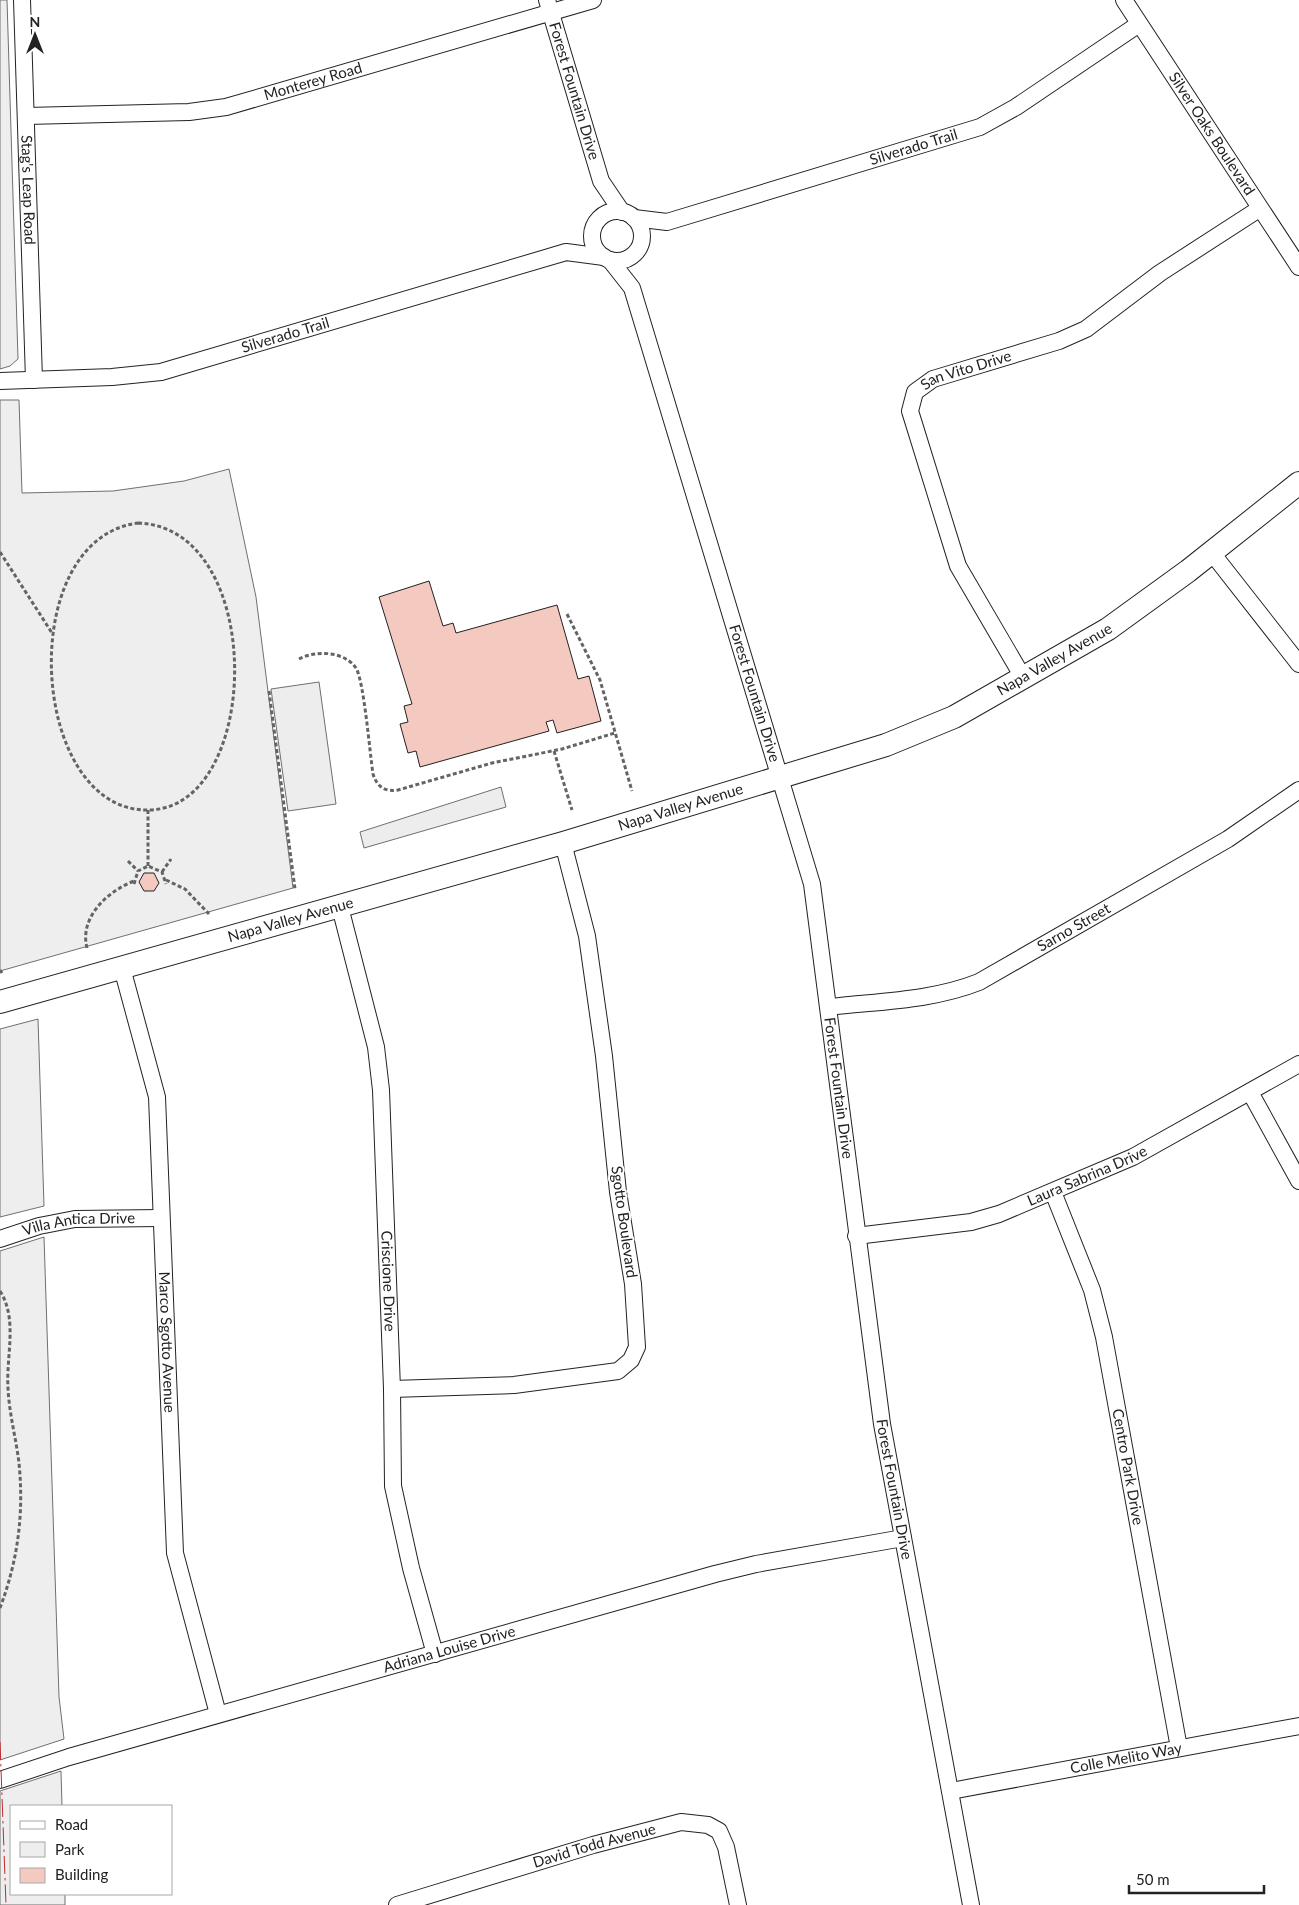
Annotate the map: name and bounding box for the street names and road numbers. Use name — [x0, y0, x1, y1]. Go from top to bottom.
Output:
street label: Forest Fountain Drive — [546, 20, 604, 162]
street label: Monterey Road — [262, 58, 364, 103]
street label: Silver Oaks Boulevard — [1166, 68, 1259, 198]
street label: Silverado Trail — [867, 124, 960, 168]
street label: Stag's Leap Road — [18, 135, 40, 245]
street label: Silverado Trail — [239, 313, 331, 356]
street label: San Vito Drive — [916, 346, 1013, 393]
street label: Napa Valley Avenue — [993, 619, 1115, 699]
street label: Forest Fountain Drive — [726, 622, 785, 764]
street label: Napa Valley Avenue — [616, 779, 745, 834]
street label: Napa Valley Avenue — [226, 893, 355, 945]
street label: Sarno Street — [1034, 898, 1114, 955]
street label: Forest Fountain Drive — [821, 1016, 858, 1160]
street label: Laura Sabrina Drive — [1024, 1141, 1150, 1209]
street label: Sgotto Boulevard — [608, 1165, 642, 1279]
street label: Villa Antica Drive — [20, 1208, 135, 1239]
street label: Criscione Drive — [378, 1230, 400, 1332]
street label: Marco Sgotto Avenue — [156, 1271, 179, 1413]
street label: Centro Park Drive — [1109, 1407, 1148, 1526]
street label: Forest Fountain Drive — [873, 1418, 917, 1561]
street label: Adriana Louise Drive — [381, 1621, 517, 1676]
street label: Colle Melito Way — [1068, 1738, 1183, 1777]
street label: David Todd Avenue — [530, 1819, 658, 1871]

